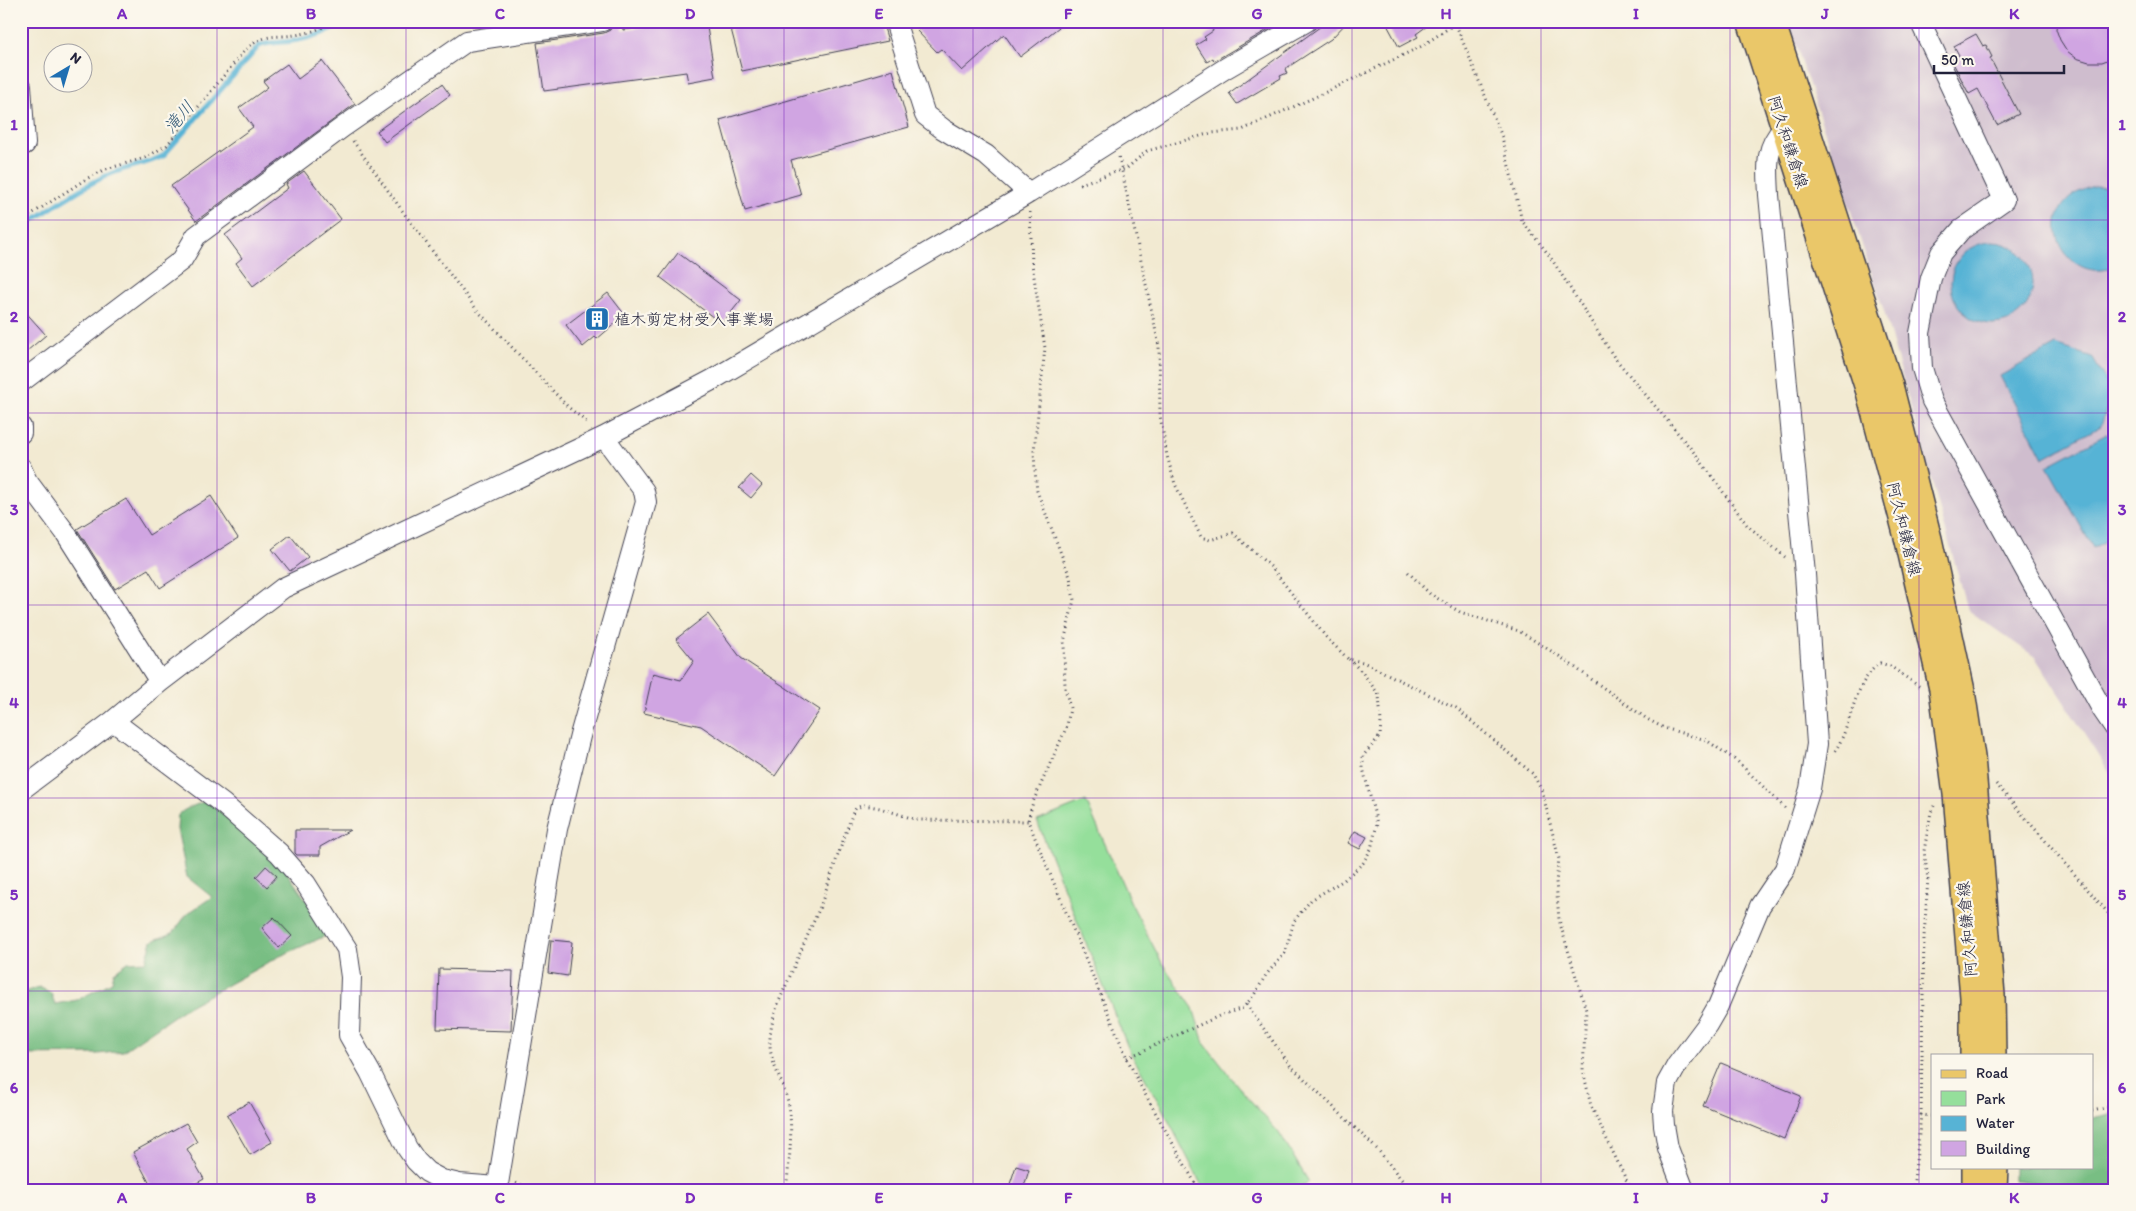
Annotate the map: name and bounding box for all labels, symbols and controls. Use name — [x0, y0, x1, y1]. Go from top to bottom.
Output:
text: A — [116, 4, 128, 23]
text: B — [306, 4, 317, 23]
text: C — [495, 4, 506, 23]
text: D — [685, 4, 696, 23]
text: E — [875, 4, 884, 23]
text: F — [1064, 4, 1073, 23]
text: G — [1251, 4, 1263, 23]
text: H — [1440, 4, 1452, 23]
text: I — [1633, 4, 1639, 23]
text: J — [1820, 4, 1829, 23]
text: K — [2009, 4, 2020, 23]
north arrow — [42, 42, 92, 92]
scale bar — [1934, 42, 2064, 74]
text: N — [67, 49, 85, 68]
text: 50 m — [1941, 51, 1974, 69]
street label: 阿久和鎌倉線 — [1764, 93, 1812, 191]
water label: 滝川 — [159, 96, 199, 138]
text: 1 — [10, 115, 18, 134]
text: 1 — [2118, 115, 2126, 134]
building icon: 植木剪定材受入事業場 — [584, 306, 610, 332]
text: 2 — [10, 307, 19, 326]
text: 2 — [2118, 307, 2127, 326]
place label: 植木剪定材受入事業場 — [614, 310, 774, 329]
street label: 阿久和鎌倉線 — [1883, 480, 1925, 578]
text: 3 — [10, 500, 19, 519]
text: 3 — [2118, 500, 2127, 519]
text: 4 — [9, 693, 19, 712]
text: 4 — [2117, 693, 2127, 712]
street label: 阿久和鎌倉線 — [1953, 880, 1981, 978]
text: 5 — [10, 885, 19, 904]
text: 5 — [2118, 885, 2127, 904]
legend — [1931, 1054, 2094, 1168]
text: Road — [1976, 1064, 2009, 1082]
text: 6 — [10, 1078, 19, 1097]
text: 6 — [2118, 1078, 2127, 1097]
text: Park — [1976, 1090, 2006, 1108]
text: Water — [1976, 1114, 2015, 1132]
text: Building — [1976, 1140, 2030, 1158]
text: A — [116, 1188, 128, 1207]
text: B — [306, 1188, 317, 1207]
text: C — [495, 1188, 506, 1207]
text: D — [685, 1188, 696, 1207]
text: E — [875, 1188, 884, 1207]
text: F — [1064, 1188, 1073, 1207]
text: G — [1251, 1188, 1263, 1207]
text: H — [1440, 1188, 1452, 1207]
text: I — [1633, 1188, 1639, 1207]
text: J — [1820, 1188, 1829, 1207]
text: K — [2009, 1188, 2020, 1207]

